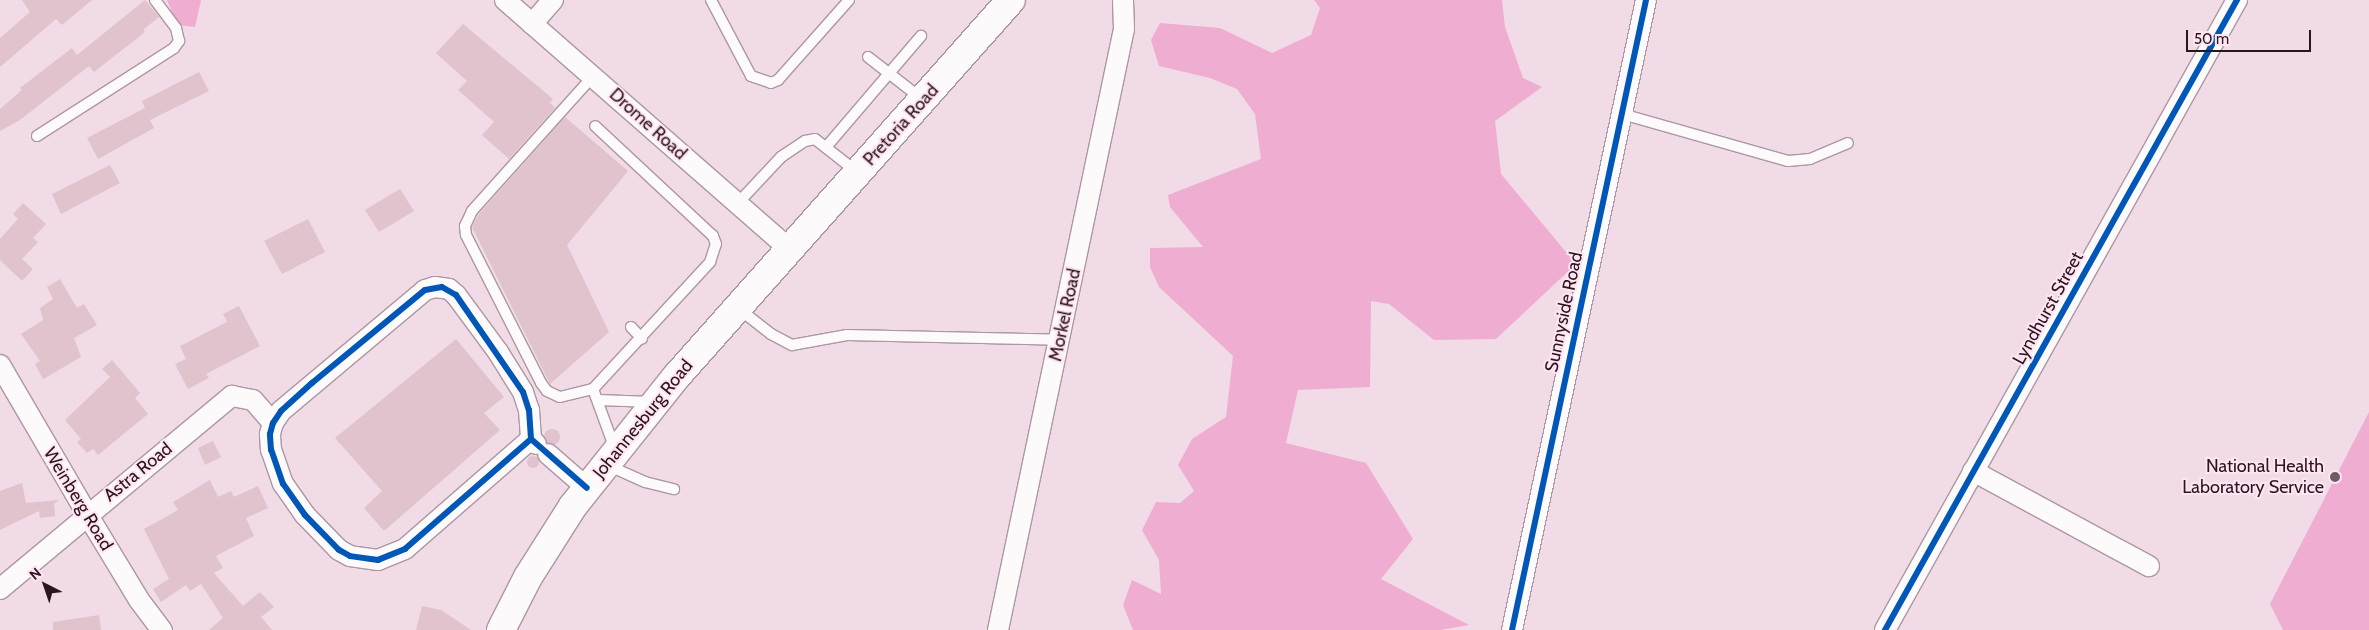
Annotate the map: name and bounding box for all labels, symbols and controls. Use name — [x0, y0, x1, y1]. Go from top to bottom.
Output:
scale bar — [2189, 20, 2314, 52]
text: 50 m — [2194, 30, 2229, 48]
street label: Pretoria Road — [859, 80, 943, 170]
street label: Drome Road — [605, 84, 691, 164]
street label: Lyndhurst Street — [2008, 248, 2088, 368]
street label: Sunnyside Road — [1541, 250, 1587, 374]
street label: Morkel Road — [1045, 267, 1085, 363]
street label: Johannesburg Road — [589, 355, 697, 483]
street label: Astra Road — [99, 438, 177, 506]
street label: Weinberg Road — [39, 444, 117, 554]
place label: National Health Laboratory Service — [2182, 456, 2324, 498]
marker: National Health Laboratory Service — [2328, 470, 2342, 484]
north arrow — [20, 560, 70, 610]
text: N — [26, 564, 45, 584]

